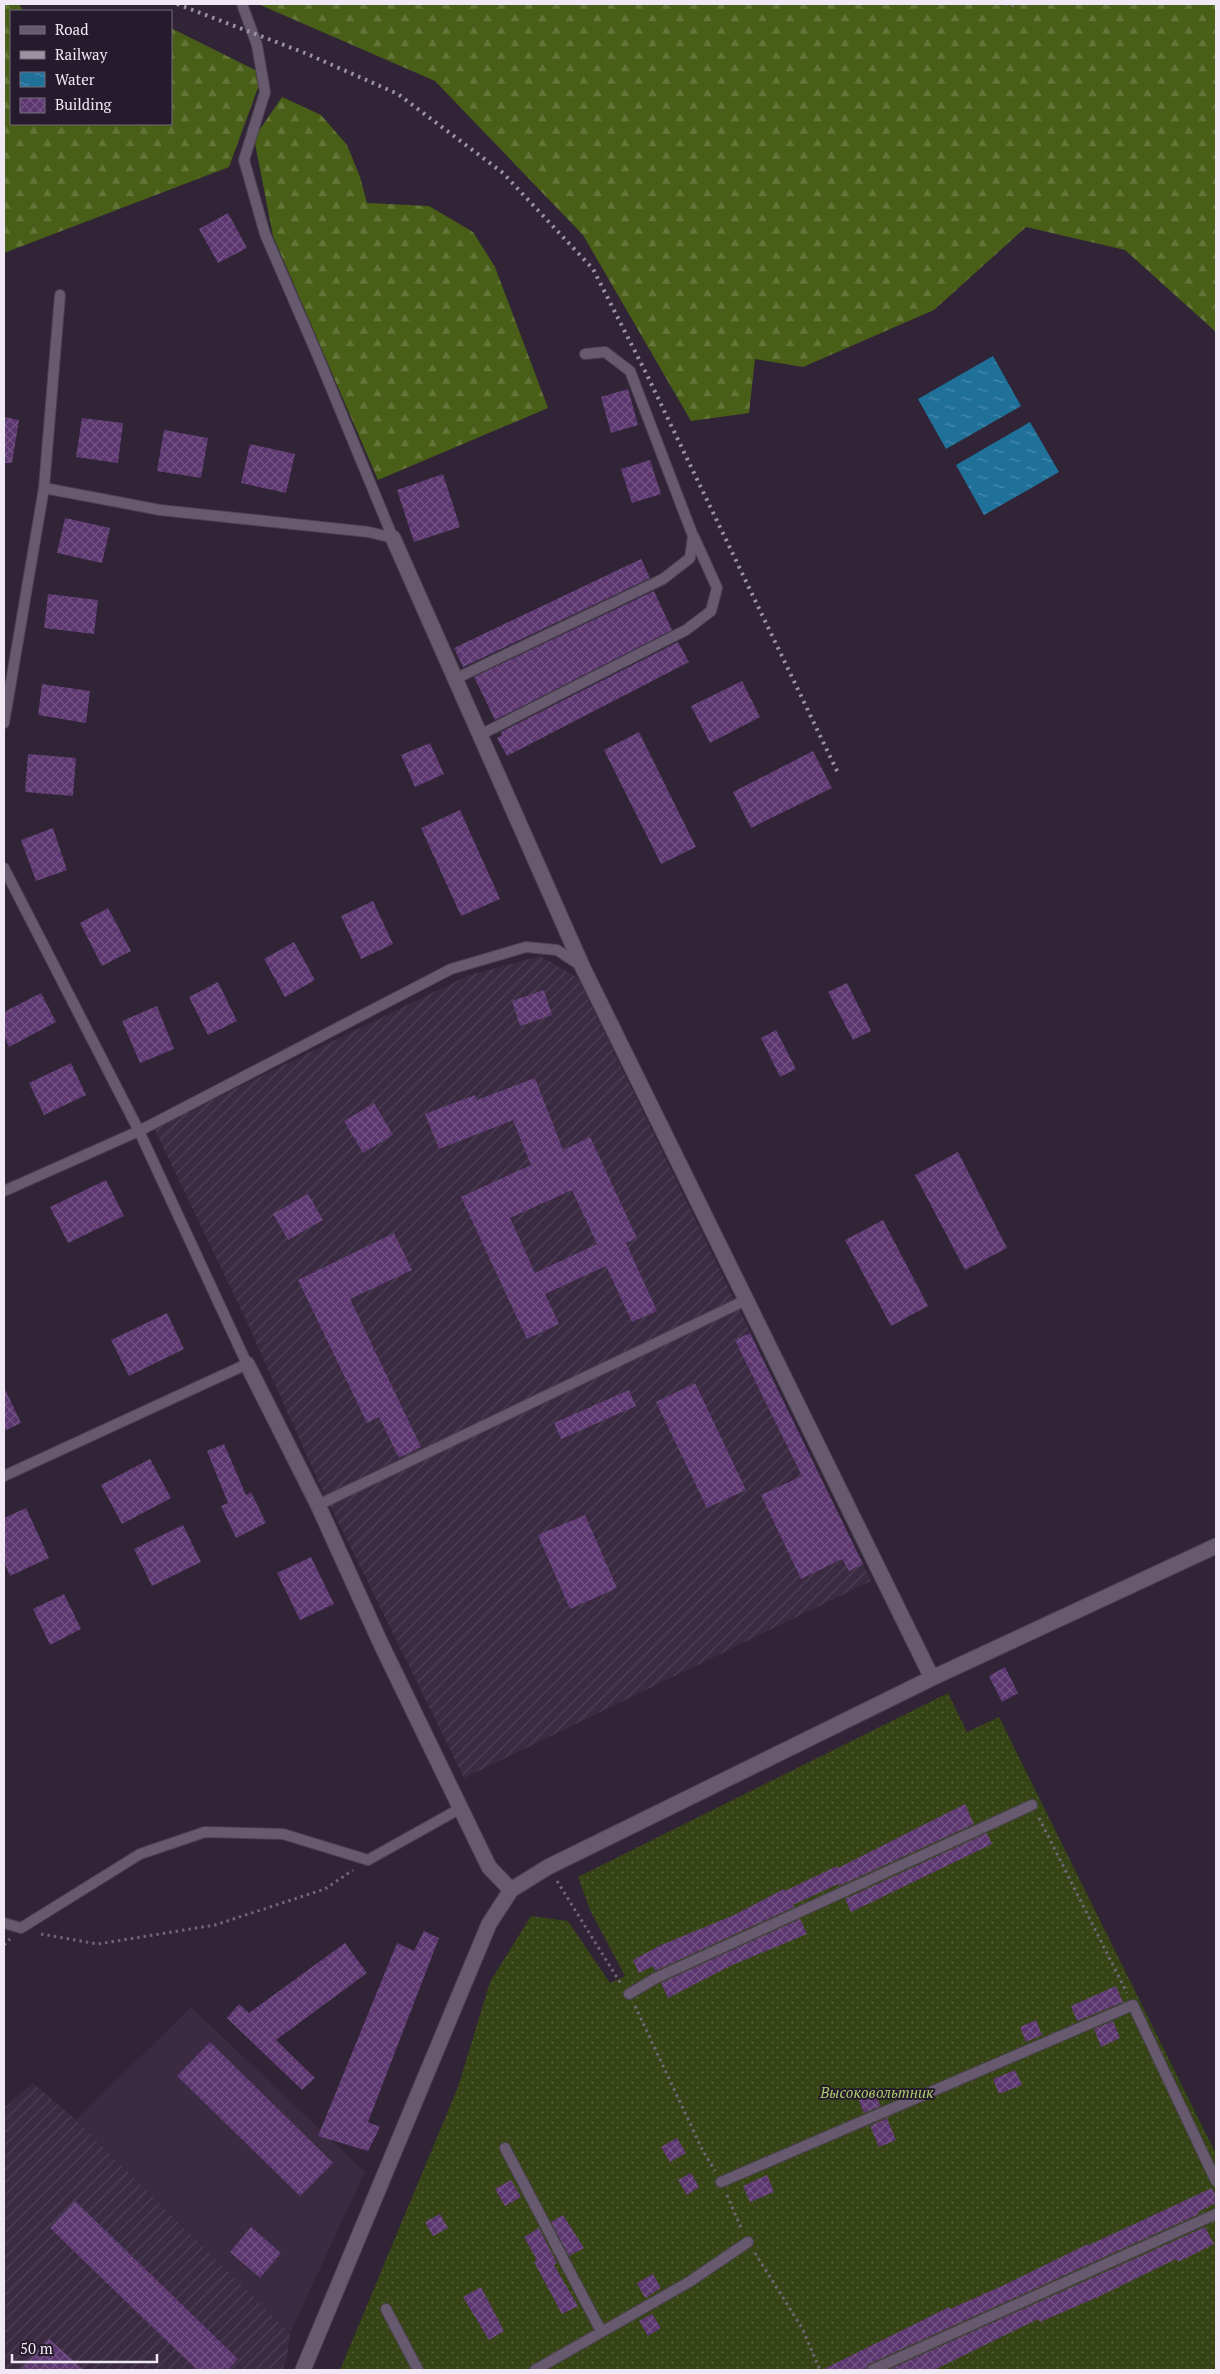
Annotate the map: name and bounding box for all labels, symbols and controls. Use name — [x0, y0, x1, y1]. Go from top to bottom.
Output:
legend — [10, 10, 172, 125]
text: Road — [55, 19, 88, 39]
text: Railway — [55, 44, 108, 64]
text: Water — [55, 69, 95, 89]
text: Building — [55, 94, 113, 114]
park label: Высоковольтник — [819, 2082, 934, 2102]
scale bar — [12, 2332, 158, 2364]
text: 50 m — [20, 2338, 53, 2358]

